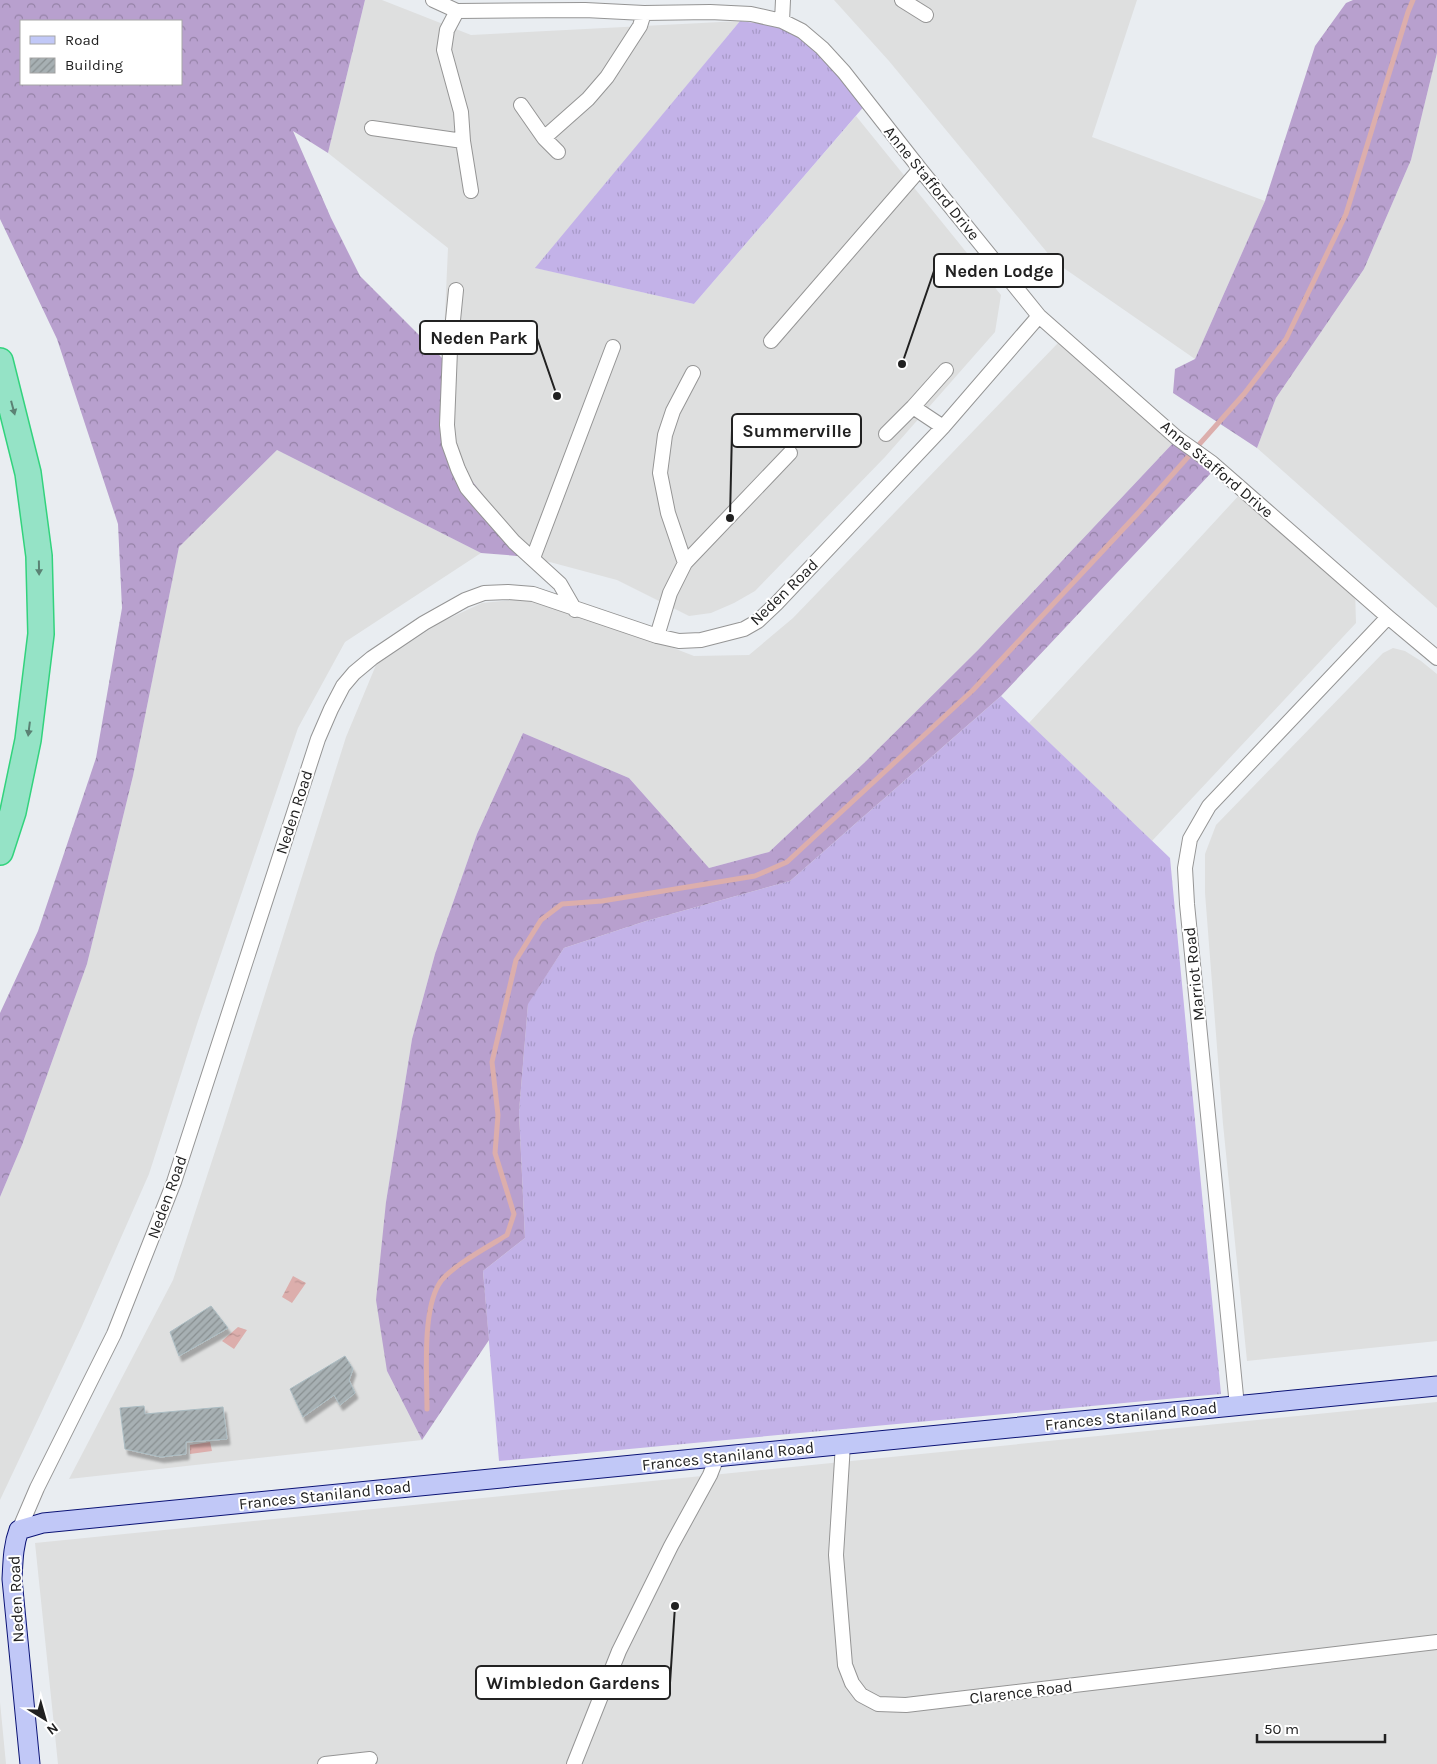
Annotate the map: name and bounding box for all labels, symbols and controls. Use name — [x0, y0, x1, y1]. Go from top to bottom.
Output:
legend — [20, 20, 182, 85]
text: Road — [65, 31, 100, 49]
text: Building — [65, 56, 123, 74]
street label: Anne Stafford Drive — [880, 122, 984, 244]
callout: Neden Lodge — [934, 254, 1063, 287]
text: Neden Lodge — [945, 260, 1053, 282]
callout: Neden Park — [420, 321, 537, 354]
text: Neden Park — [430, 327, 528, 349]
one-way arrow — [9, 400, 17, 415]
callout: Summerville — [732, 414, 861, 447]
street label: Anne Stafford Drive — [1157, 416, 1277, 522]
text: Summerville — [742, 420, 852, 442]
street label: Neden Road — [746, 555, 822, 629]
one-way arrow — [35, 560, 43, 576]
one-way arrow — [25, 722, 33, 738]
street label: Neden Road — [271, 768, 317, 856]
street label: Marriot Road — [1180, 926, 1208, 1022]
street label: Neden Road — [143, 1153, 191, 1241]
street label: Frances Staniland Road — [1044, 1397, 1218, 1435]
street label: Frances Staniland Road — [641, 1437, 815, 1475]
street label: Frances Staniland Road — [238, 1476, 412, 1514]
street label: Neden Road — [4, 1555, 28, 1643]
callout: Wimbledon Gardens — [476, 1666, 670, 1699]
text: Wimbledon Gardens — [486, 1672, 660, 1694]
street label: Clarence Road — [968, 1676, 1074, 1708]
north arrow — [20, 1694, 70, 1744]
scale bar — [1257, 1712, 1384, 1744]
text: N — [43, 1719, 62, 1739]
text: 50 m — [1264, 1720, 1299, 1738]

